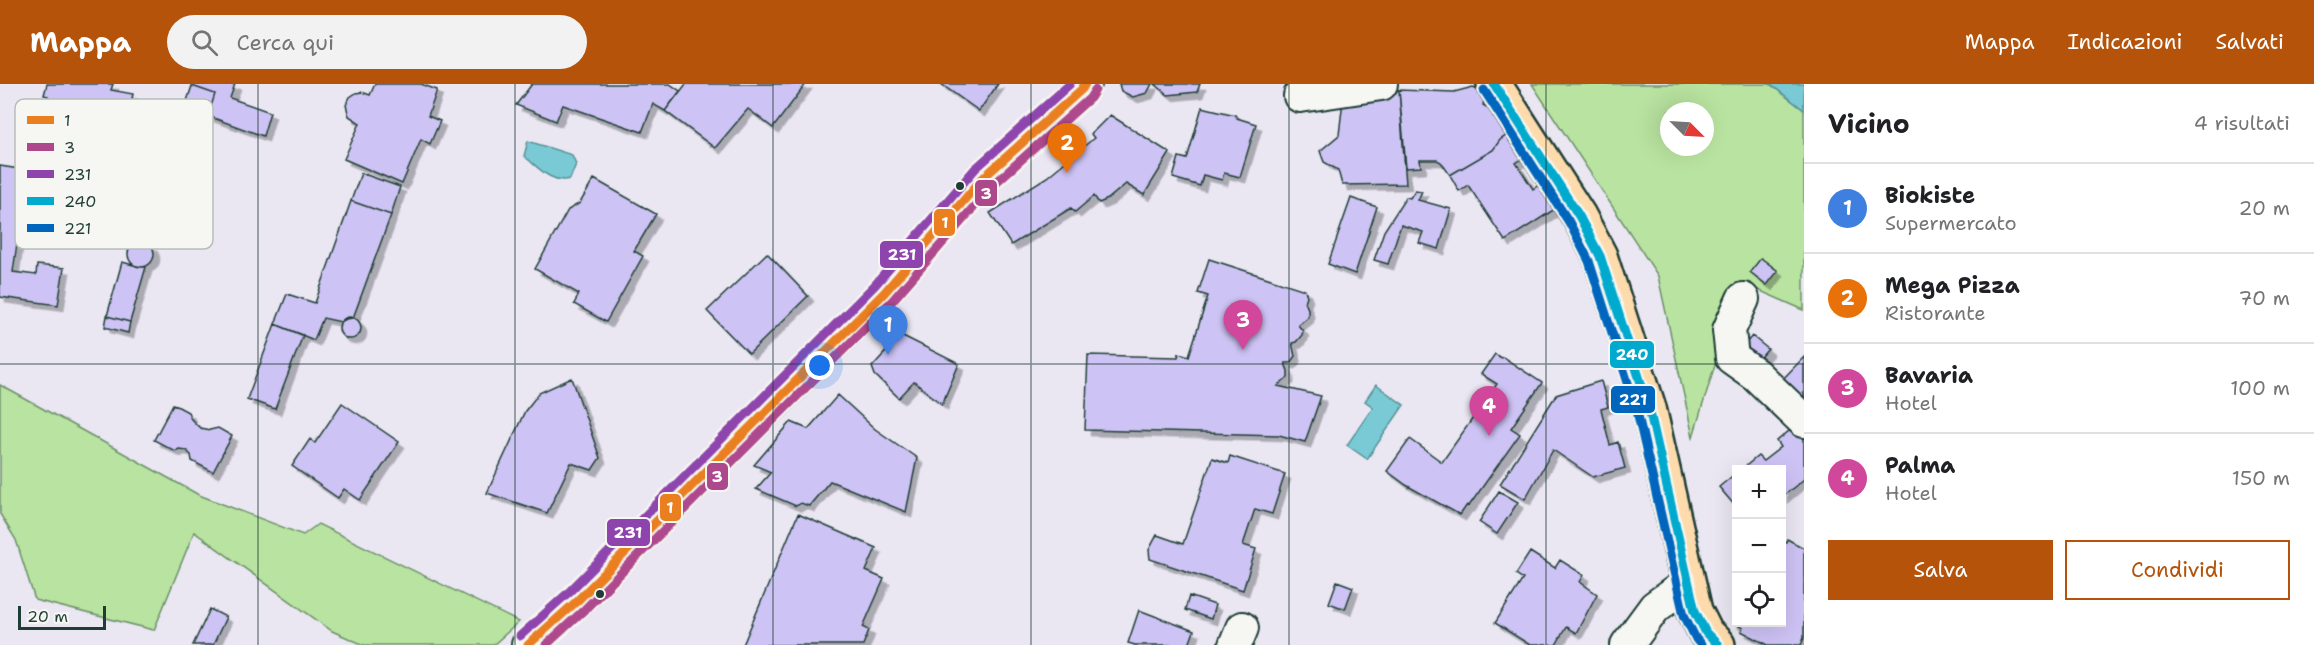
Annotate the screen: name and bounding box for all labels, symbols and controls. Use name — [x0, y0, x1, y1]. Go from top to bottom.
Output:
search box — [167, 15, 587, 69]
text: Mappa — [30, 23, 131, 61]
icon: search — [188, 26, 221, 59]
text: Cerca qui — [236, 28, 334, 57]
text: Mappa — [1965, 28, 2035, 56]
text: Indicazioni — [2068, 28, 2182, 56]
text: Salvati — [2215, 28, 2284, 56]
legend — [15, 99, 213, 249]
north arrow — [1660, 102, 1714, 156]
text: Vicino — [1828, 106, 1910, 141]
text: 1 — [64, 110, 71, 131]
text: 4 risultati — [2194, 110, 2290, 136]
pin: 2 — [1048, 124, 1086, 173]
text: 3 — [64, 137, 75, 158]
text: 231 — [64, 164, 91, 185]
line badge: 3 — [974, 179, 998, 207]
unlabelled marker — [954, 180, 966, 192]
text: Biokiste — [1885, 181, 1975, 210]
text: 3 — [980, 183, 992, 204]
text: 240 — [64, 191, 96, 212]
text: 1 — [1843, 195, 1852, 221]
text: 20 m — [2239, 195, 2290, 221]
line badge: 1 — [933, 208, 956, 237]
text: Supermercato — [1885, 210, 2017, 236]
text: 1 — [941, 212, 949, 233]
text: 221 — [64, 218, 91, 239]
line badge: 231 — [879, 240, 924, 269]
text: 231 — [888, 244, 916, 265]
text: Mega Pizza — [1885, 271, 2020, 300]
text: 2 — [1841, 285, 1855, 311]
text: 70 m — [2238, 285, 2290, 311]
pin: 3 — [1224, 300, 1262, 350]
text: Ristorante — [1885, 300, 1986, 326]
pin: 1 — [868, 306, 908, 355]
line badge: 240 — [1609, 340, 1655, 369]
text: 240 — [1616, 344, 1648, 365]
your location — [805, 351, 834, 380]
text: Bavaria — [1885, 361, 1973, 390]
text: 3 — [1841, 375, 1855, 401]
text: 100 m — [2230, 375, 2290, 401]
line badge: 221 — [1610, 385, 1656, 414]
pin: 4 — [1470, 386, 1508, 436]
text: 221 — [1619, 389, 1647, 410]
text: Hotel — [1885, 390, 1937, 416]
text: Palma — [1885, 451, 1955, 480]
line badge: 3 — [706, 462, 729, 491]
map controls — [1732, 465, 1786, 627]
button: + — [1732, 465, 1786, 519]
text: 4 — [1841, 465, 1855, 491]
text: 150 m — [2232, 465, 2290, 491]
text: 3 — [711, 466, 723, 487]
text: Hotel — [1885, 480, 1937, 506]
line badge: 1 — [659, 493, 682, 522]
text: 1 — [666, 497, 674, 518]
line badge: 231 — [606, 518, 651, 547]
button: − — [1732, 519, 1786, 573]
text: 231 — [614, 522, 642, 543]
button: Salva — [1828, 540, 2053, 600]
button: Condividi — [2065, 540, 2290, 600]
button: locate — [1732, 573, 1786, 627]
unlabelled marker — [594, 588, 606, 600]
scale bar — [18, 603, 106, 630]
text: 20 m — [27, 606, 68, 627]

